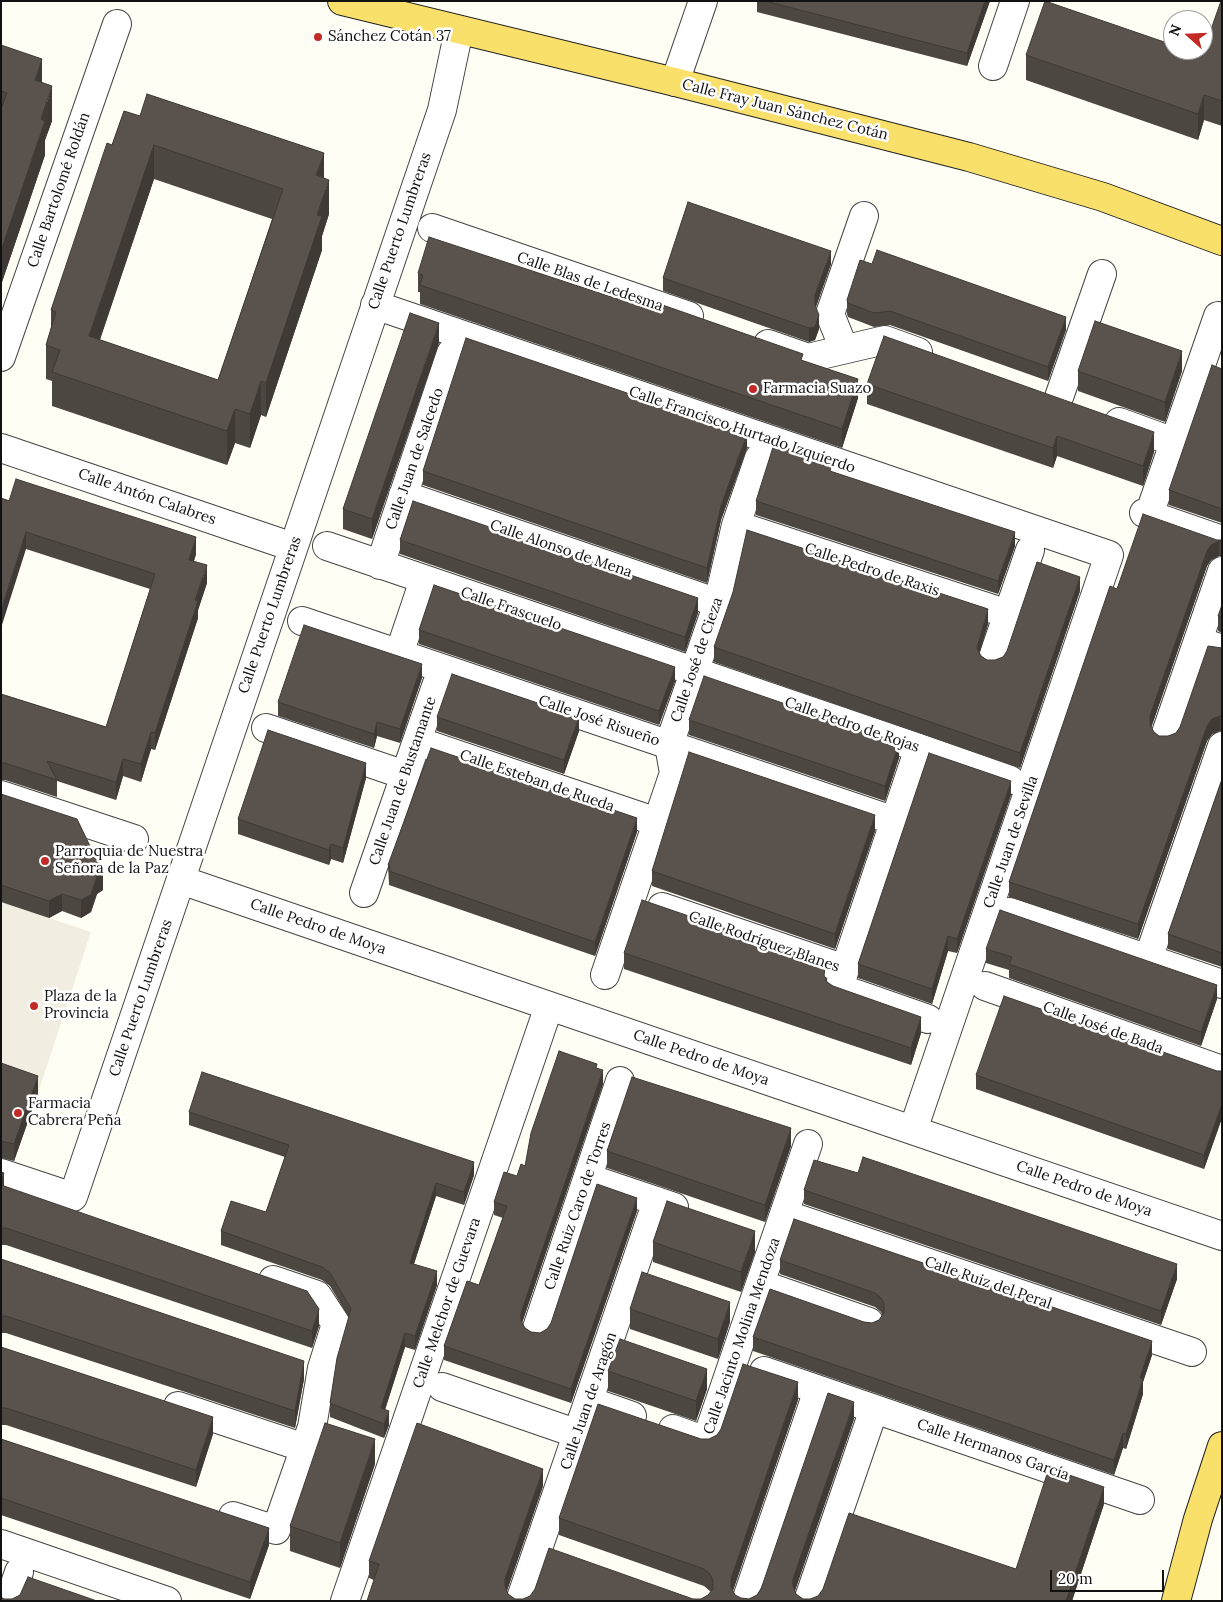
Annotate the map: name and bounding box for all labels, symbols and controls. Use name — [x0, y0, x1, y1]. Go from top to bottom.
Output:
north arrow — [1163, 10, 1213, 60]
text: N — [1165, 22, 1185, 38]
place label: Sánchez Cotán 37 — [328, 28, 451, 46]
marker: Sánchez Cotán 37 — [312, 31, 324, 43]
street label: Calle Fray Juan Sánchez Cotán — [680, 76, 890, 144]
street label: Calle Bartolomé Roldán — [24, 110, 94, 270]
street label: Calle Puerto Lumbreras — [365, 150, 435, 312]
street label: Calle Blas de Ledesma — [515, 249, 665, 315]
place label: Farmacia Suazo — [763, 380, 871, 398]
street label: Calle Francisco Hurtado Izquierdo — [626, 383, 858, 477]
marker: Farmacia Suazo — [747, 383, 759, 395]
street label: Calle Juan de Salcedo — [382, 386, 448, 532]
street label: Calle Antón Calabres — [76, 465, 218, 529]
street label: Calle Alonso de Mena — [488, 516, 634, 582]
street label: Calle Puerto Lumbreras — [235, 534, 305, 696]
street label: Calle Pedro de Raxis — [802, 540, 942, 600]
street label: Calle Frascuelo — [458, 583, 564, 635]
street label: Calle José de Cieza — [667, 595, 727, 725]
street label: Calle José Risueño — [536, 692, 662, 750]
street label: Calle Pedro de Rojas — [782, 693, 922, 757]
street label: Calle Juan de Bustamante — [366, 694, 440, 868]
street label: Calle Esteban de Rueda — [457, 746, 617, 816]
street label: Calle Juan de Sevilla — [980, 773, 1042, 911]
place label: Parroquia de Nuestra Señora de la Paz — [55, 843, 203, 878]
marker: Parroquia de Nuestra Señora de la Paz — [39, 855, 51, 867]
street label: Calle Pedro de Moya — [248, 895, 388, 959]
street label: Calle Rodríguez Blanes — [686, 908, 842, 976]
street label: Calle Puerto Lumbreras — [106, 917, 176, 1079]
place label: Plaza de la Provincia — [44, 988, 117, 1023]
street label: Calle José de Bada — [1040, 998, 1166, 1058]
marker: Plaza de la Provincia — [28, 1000, 40, 1012]
street label: Calle Pedro de Moya — [631, 1026, 771, 1090]
place label: Farmacia Cabrera Peña — [28, 1095, 121, 1130]
marker: Farmacia Cabrera Peña — [12, 1107, 24, 1119]
street label: Calle Ruiz Caro de Torres — [541, 1120, 615, 1292]
street label: Calle Pedro de Moya — [1014, 1157, 1154, 1221]
street label: Calle Melchor de Guevara — [409, 1215, 485, 1391]
street label: Calle Jacinto Molina Mendoza — [700, 1235, 784, 1437]
street label: Calle Ruiz del Peral — [922, 1253, 1054, 1313]
street label: Calle Juan de Aragón — [557, 1330, 621, 1472]
street label: Calle Hermanos García — [914, 1415, 1072, 1485]
scale bar — [1053, 1560, 1167, 1592]
text: 20 m — [1058, 1569, 1093, 1588]

